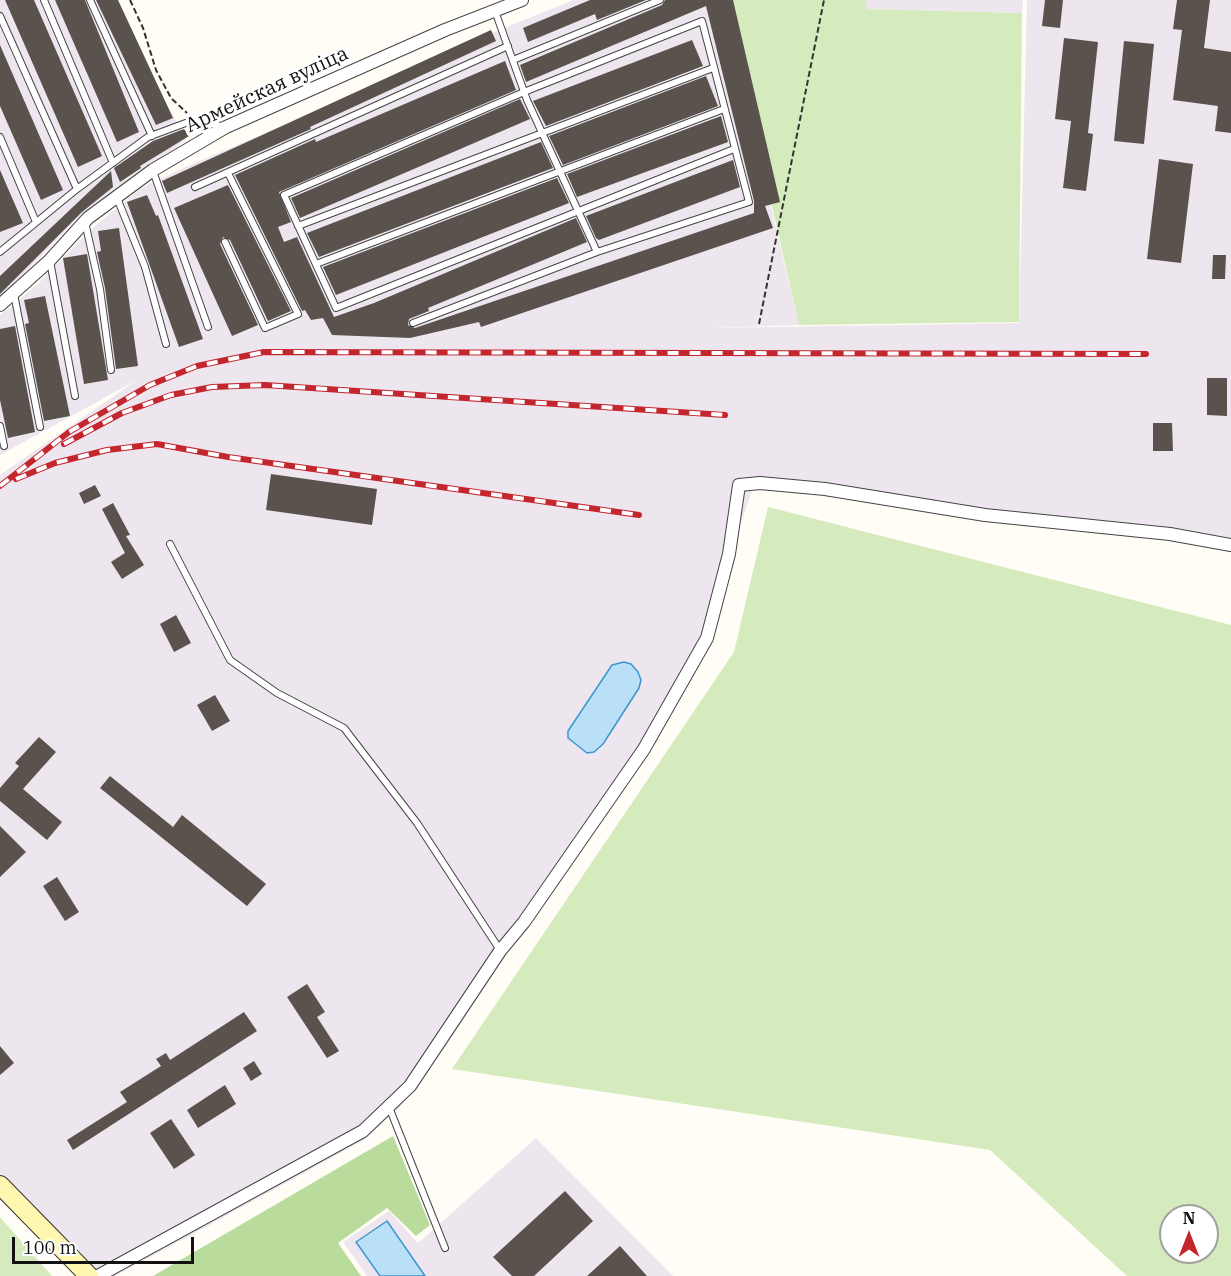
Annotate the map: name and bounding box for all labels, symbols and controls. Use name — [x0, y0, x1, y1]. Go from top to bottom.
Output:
street label: Армейская вуліца — [182, 42, 352, 138]
north arrow — [1159, 1204, 1219, 1264]
text: N — [1183, 1208, 1195, 1228]
scale bar — [15, 1225, 196, 1263]
text: 100 m — [23, 1236, 77, 1259]

